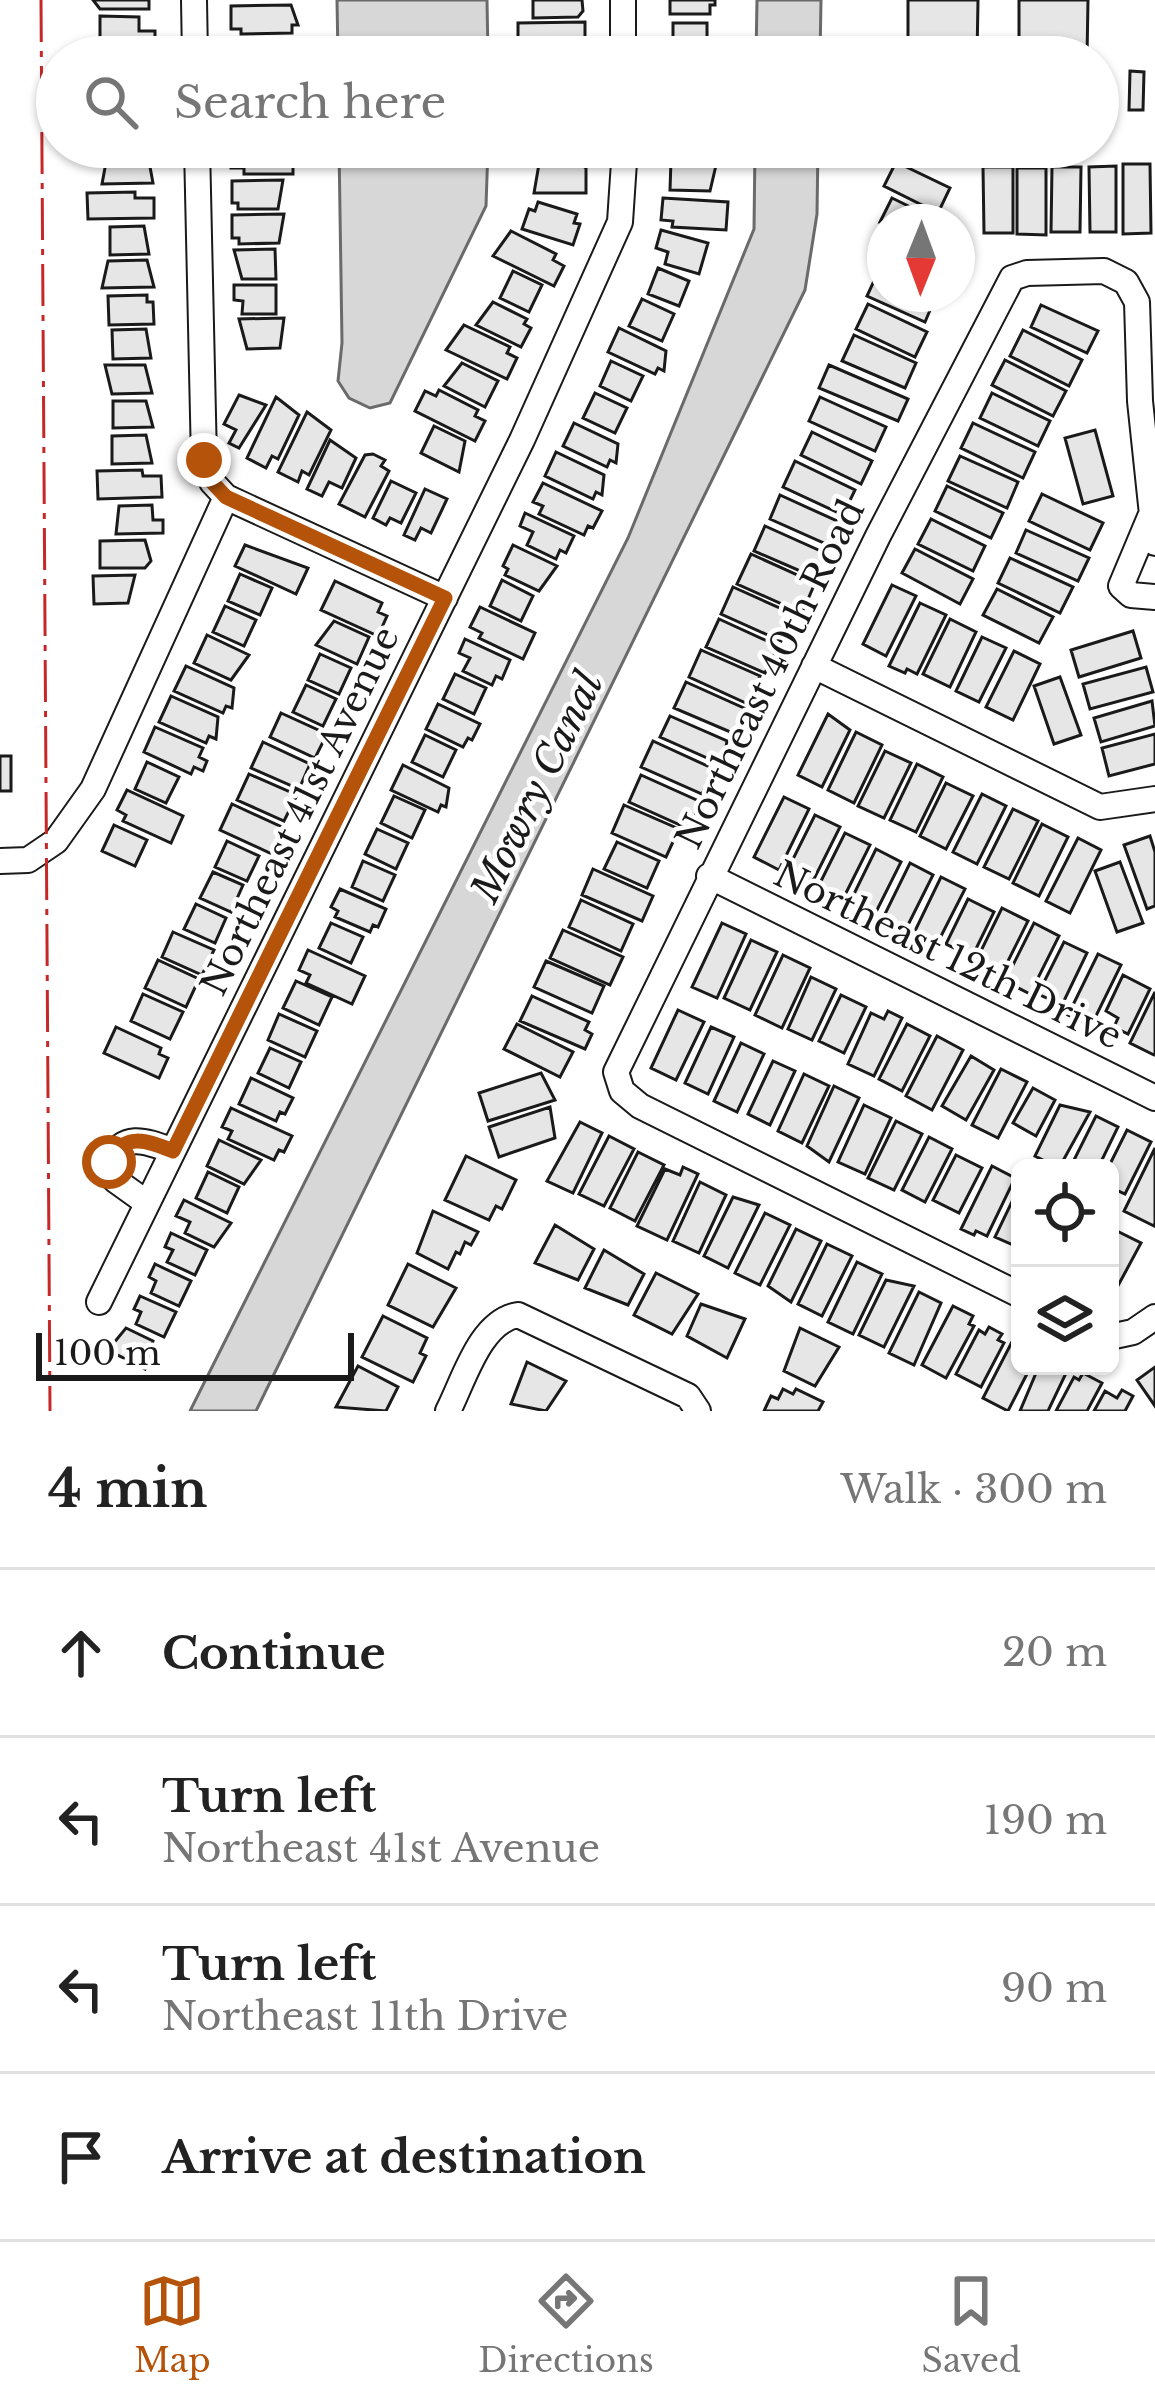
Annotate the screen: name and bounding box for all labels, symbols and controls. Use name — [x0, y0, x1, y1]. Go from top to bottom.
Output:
search box — [36, 36, 1119, 168]
icon: search — [78, 69, 144, 135]
text: Search here — [174, 74, 446, 130]
north arrow — [867, 204, 975, 312]
route end — [177, 433, 231, 487]
street label: Northeast 40th Road — [666, 492, 874, 856]
street label: Northeast 41st Avenue — [191, 619, 409, 1003]
water label: Mowry Canal — [459, 663, 614, 912]
street label: Northeast 12th Drive — [767, 851, 1129, 1059]
route start — [82, 1135, 136, 1189]
map controls — [1011, 1159, 1119, 1375]
button: locate — [1011, 1159, 1119, 1267]
button: layers — [1011, 1267, 1119, 1375]
scale bar — [36, 1327, 354, 1380]
text: 100 m — [54, 1333, 161, 1374]
text: 4 min — [48, 1458, 207, 1521]
text: Walk · 300 m — [841, 1465, 1107, 1514]
icon: ahead — [48, 1620, 114, 1686]
text: Continue — [162, 1625, 386, 1681]
text: 20 m — [1002, 1628, 1107, 1677]
text: Turn left — [162, 1768, 376, 1824]
icon: left — [48, 1788, 114, 1854]
text: 190 m — [984, 1796, 1107, 1845]
text: Northeast 41st Avenue — [162, 1824, 600, 1873]
text: Turn left — [162, 1936, 376, 1992]
icon: left — [48, 1956, 114, 2022]
text: 90 m — [1001, 1964, 1107, 2013]
text: Northeast 11th Drive — [162, 1992, 568, 2041]
icon: arrive — [48, 2124, 114, 2190]
text: Arrive at destination — [162, 2129, 646, 2185]
tab: Map — [134, 2268, 211, 2381]
tab: Directions — [478, 2268, 654, 2381]
tab: Saved — [922, 2268, 1021, 2381]

